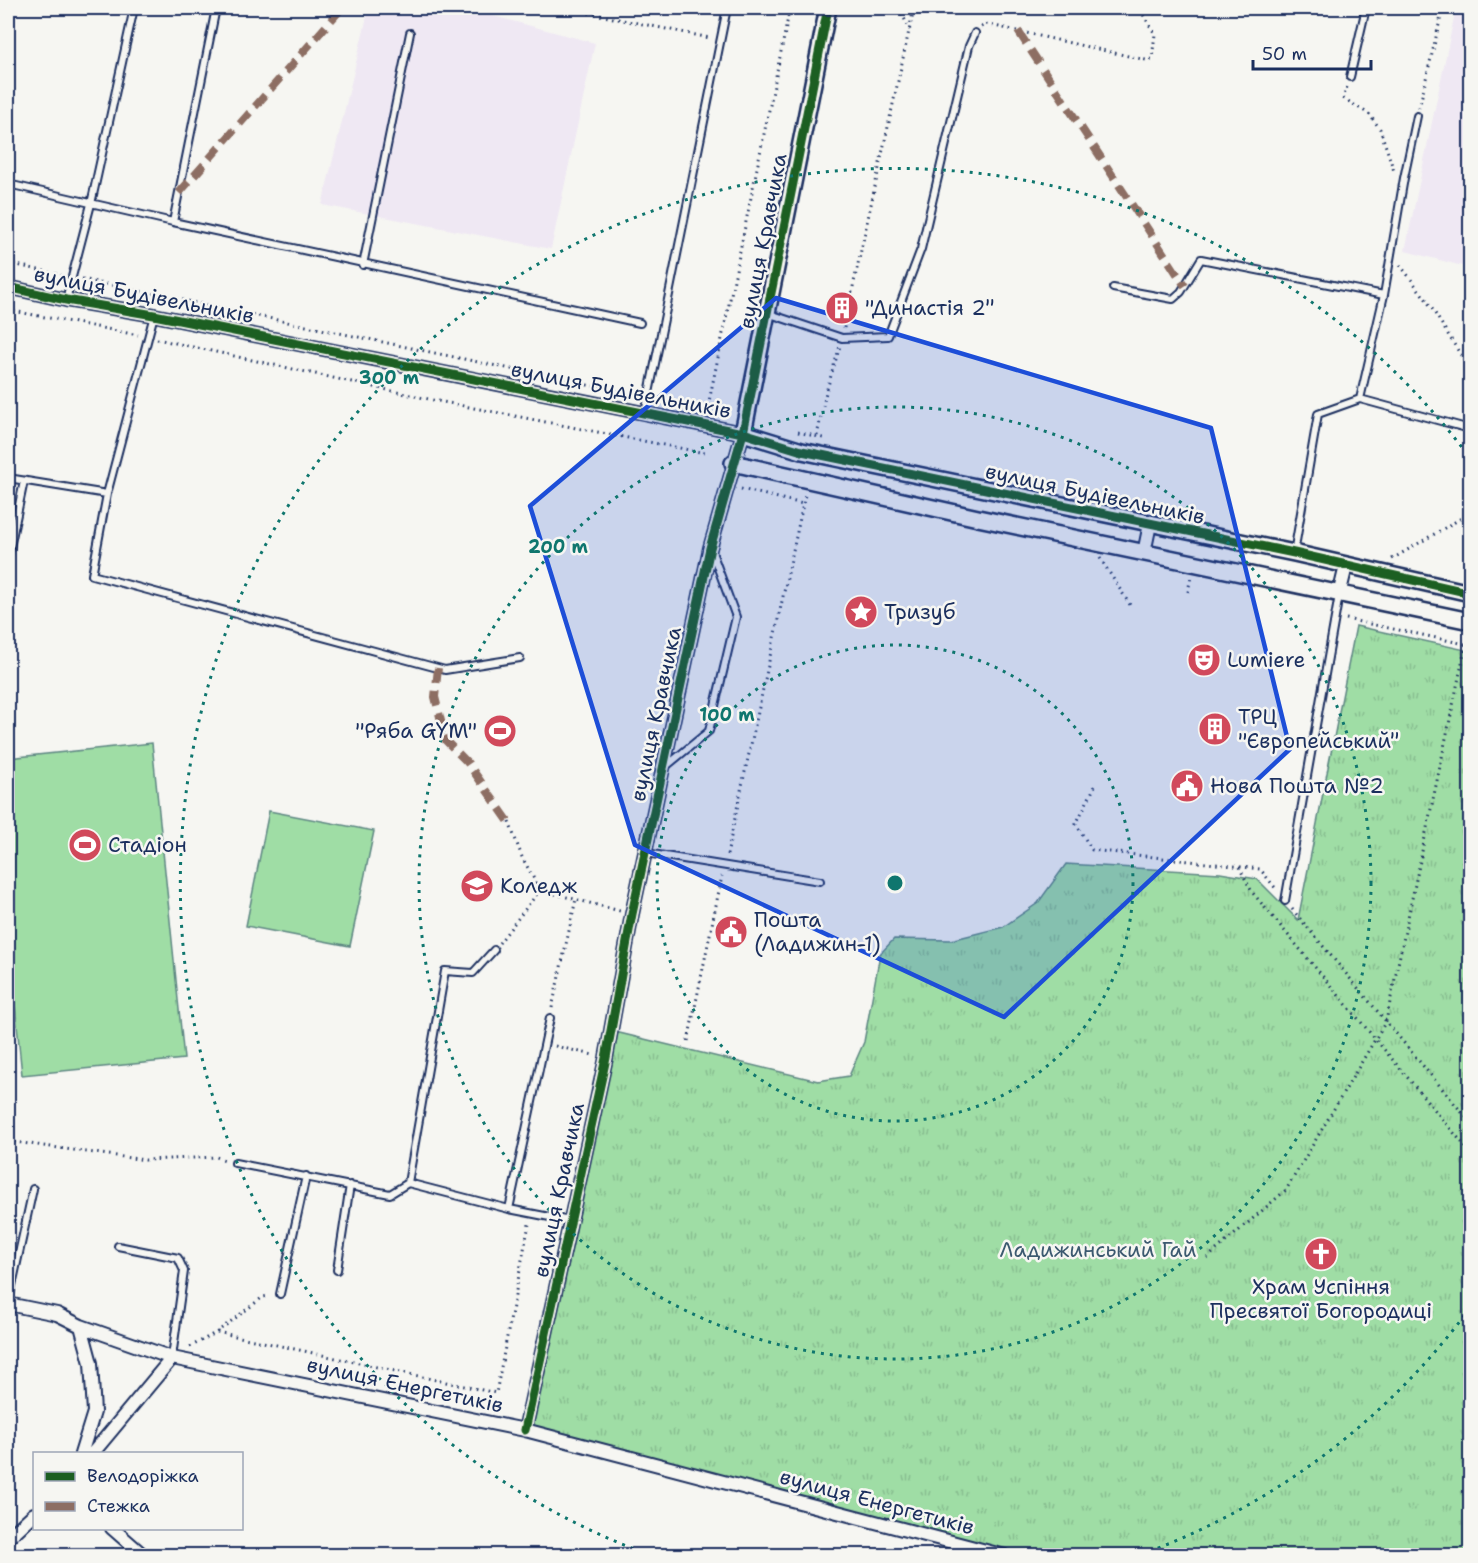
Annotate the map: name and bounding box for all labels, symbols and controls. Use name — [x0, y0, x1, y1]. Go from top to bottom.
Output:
scale bar — [1253, 33, 1372, 71]
text: 50 m — [1262, 42, 1307, 66]
street label: вулиця Кравчика — [732, 151, 794, 331]
street label: вулиця Будівельників — [32, 260, 256, 330]
building icon: "Династія 2" — [824, 290, 860, 326]
place label: "Династія 2" — [865, 294, 995, 322]
street label: вулиця Будівельників — [509, 355, 733, 425]
text: 300 m — [359, 366, 420, 390]
street label: вулиця Будівельників — [983, 457, 1207, 531]
text: 200 m — [528, 535, 589, 559]
place icon: Тризуб — [843, 594, 879, 630]
place label: Тризуб — [884, 598, 955, 626]
street label: вулиця Кравчика — [624, 624, 688, 804]
theatre icon: Lumiere — [1186, 642, 1222, 678]
place label: Lumiere — [1227, 646, 1305, 674]
text: 100 m — [699, 703, 755, 727]
place label: ТРЦ "Європейський" — [1238, 703, 1399, 755]
building icon: ТРЦ "Європейський" — [1197, 711, 1233, 747]
sports icon: "Ряба GYM" — [482, 713, 518, 749]
place label: "Ряба GYM" — [355, 717, 477, 745]
public building icon: Нова Пошта №2 — [1169, 768, 1205, 804]
place label: Нова Пошта №2 — [1210, 772, 1384, 800]
sports icon: Стадіон — [67, 827, 103, 863]
place label: Стадіон — [108, 831, 187, 859]
school or university icon: Коледж — [459, 868, 495, 904]
place label: Коледж — [500, 872, 578, 900]
centre of rings — [885, 873, 905, 893]
place label: Пошта (Ладижин-1) — [754, 906, 881, 958]
public building icon: Пошта (Ладижин-1) — [713, 914, 749, 950]
street label: вулиця Кравчика — [527, 1100, 591, 1280]
park label: Ладижинський Гай — [1000, 1236, 1197, 1264]
church icon: Храм Успіння Пресвятої Богородиці — [1303, 1236, 1339, 1272]
place label: Храм Успіння Пресвятої Богородиці — [1210, 1273, 1432, 1325]
street label: вулиця Енергетиків — [304, 1351, 506, 1419]
legend — [33, 1452, 243, 1530]
street label: вулиця Енергетиків — [777, 1463, 977, 1541]
text: Велодоріжка — [87, 1464, 199, 1488]
text: Стежка — [87, 1494, 150, 1518]

